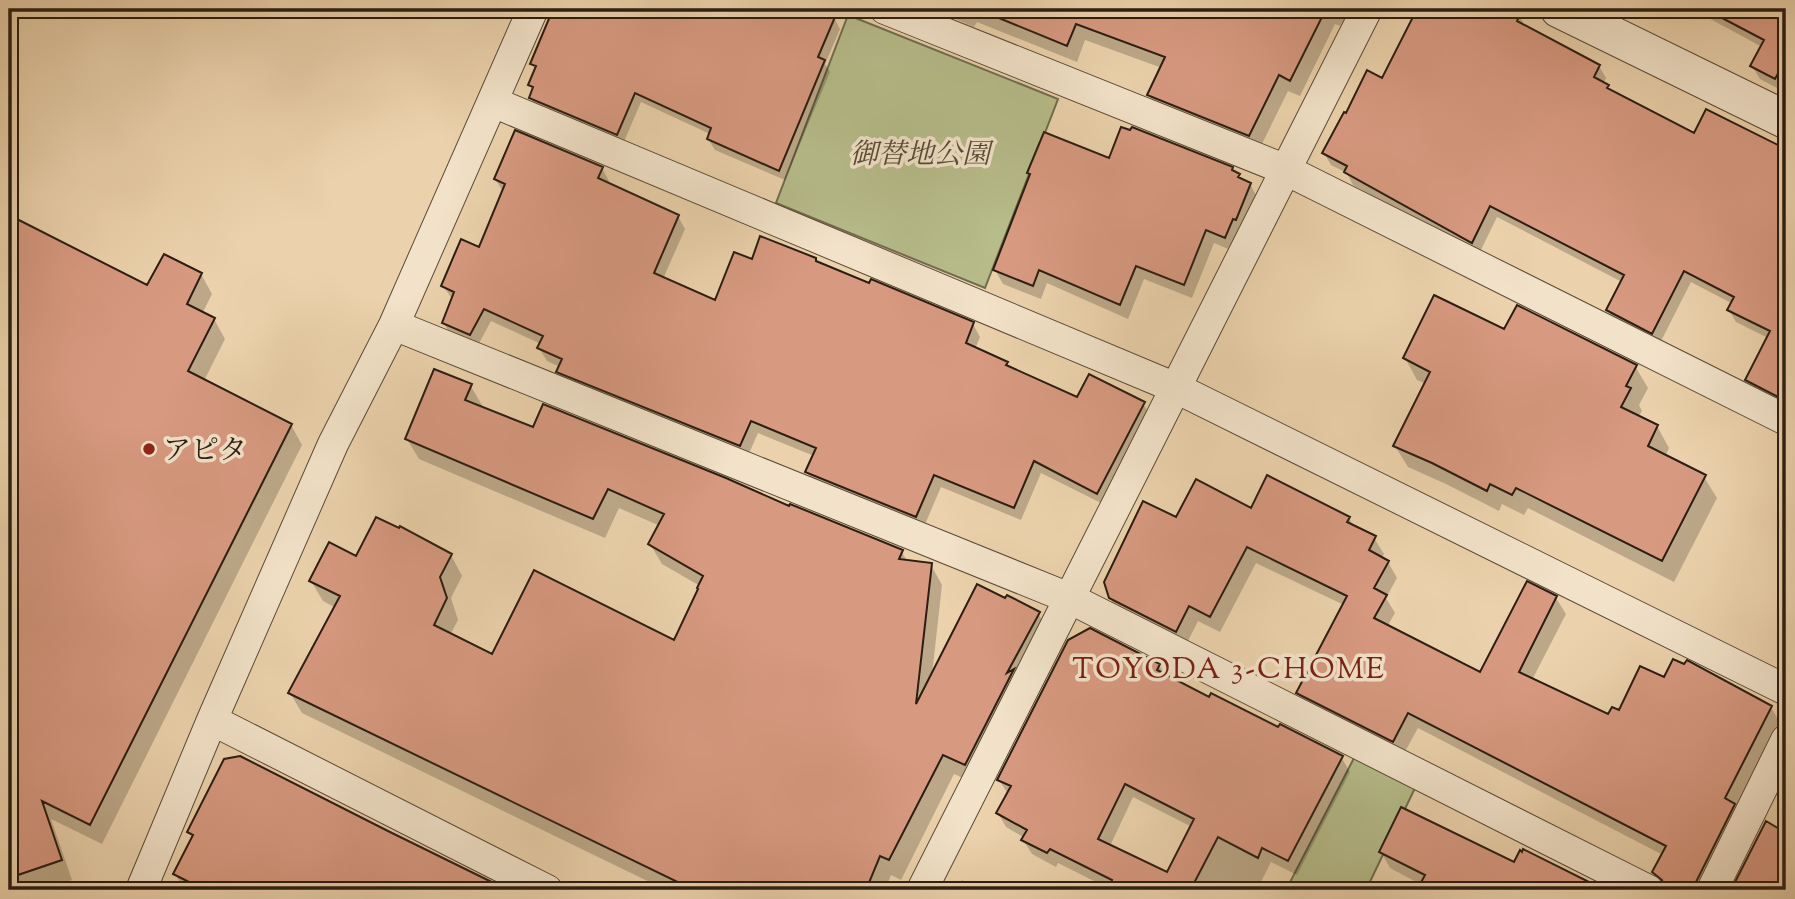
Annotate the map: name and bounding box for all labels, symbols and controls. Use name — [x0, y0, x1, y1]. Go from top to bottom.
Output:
park label: 御替地公園 — [850, 136, 994, 176]
place label: アピタ — [163, 432, 247, 472]
marker: アピタ — [141, 441, 157, 457]
district label: TOYODA 3-CHOME — [1072, 649, 1386, 692]

